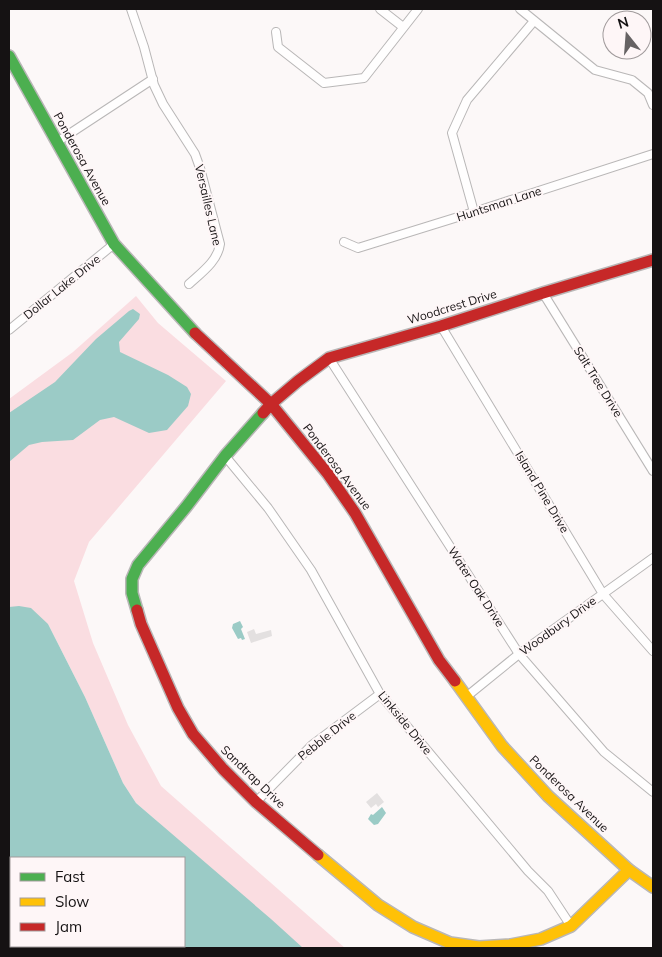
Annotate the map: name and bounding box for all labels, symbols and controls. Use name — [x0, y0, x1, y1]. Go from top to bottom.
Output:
north arrow — [602, 10, 652, 60]
text: N — [616, 12, 631, 33]
street label: Ponderosa Avenue — [51, 109, 114, 208]
street label: Versailles Lane — [192, 163, 225, 247]
street label: Huntsman Lane — [454, 183, 543, 224]
street label: Dollar Lake Drive — [20, 251, 103, 322]
street label: Woodcrest Drive — [405, 286, 498, 327]
street label: Salt Tree Drive — [571, 344, 626, 420]
street label: Ponderosa Avenue — [300, 421, 375, 513]
street label: Island Pine Drive — [512, 448, 573, 535]
street label: Water Oak Drive — [445, 544, 508, 630]
street label: Woodbury Drive — [517, 593, 599, 658]
street label: Linkside Drive — [375, 688, 435, 757]
street label: Pebble Drive — [295, 708, 359, 763]
street label: Sandtrap Drive — [218, 742, 289, 811]
street label: Ponderosa Avenue — [527, 752, 612, 835]
legend — [10, 857, 185, 947]
text: Fast — [55, 867, 85, 886]
text: Slow — [55, 892, 89, 911]
text: Jam — [55, 917, 82, 936]

